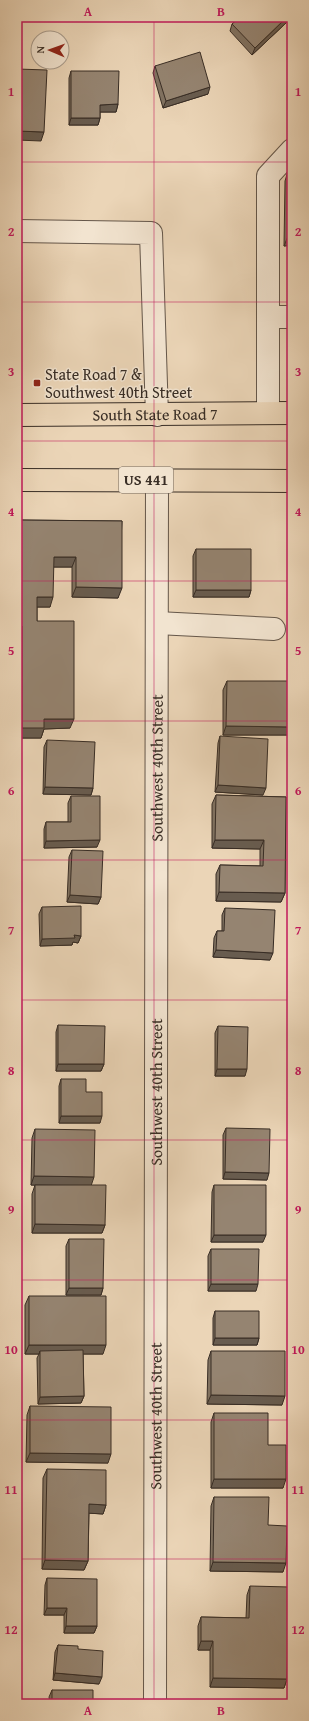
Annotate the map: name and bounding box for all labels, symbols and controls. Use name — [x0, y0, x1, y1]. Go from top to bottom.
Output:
text: A — [84, 2, 93, 21]
text: B — [217, 2, 225, 21]
north arrow — [30, 30, 70, 70]
text: N — [32, 45, 48, 54]
text: 1 — [8, 82, 14, 101]
text: 1 — [295, 82, 301, 101]
text: 2 — [8, 222, 15, 241]
text: 2 — [295, 222, 302, 241]
text: 3 — [8, 362, 14, 381]
place label: State Road 7 & Southwest 40th Street — [45, 362, 193, 404]
text: 3 — [295, 362, 301, 381]
marker: State Road 7 & Southwest 40th Street — [32, 378, 42, 388]
street label: South State Road 7 — [92, 402, 218, 426]
road number: US 441 — [119, 467, 173, 493]
text: 4 — [8, 502, 15, 521]
text: 4 — [295, 502, 302, 521]
text: 5 — [8, 641, 15, 660]
text: 5 — [295, 641, 302, 660]
street label: Southwest 40th Street — [144, 694, 169, 842]
text: 6 — [8, 781, 15, 800]
text: 6 — [295, 781, 302, 800]
text: 7 — [8, 921, 15, 940]
text: 7 — [295, 921, 302, 940]
street label: Southwest 40th Street — [144, 1018, 168, 1166]
text: 8 — [8, 1061, 15, 1080]
text: 8 — [295, 1061, 302, 1080]
text: 9 — [8, 1200, 15, 1219]
text: 9 — [295, 1200, 302, 1219]
text: 10 — [4, 1340, 18, 1359]
text: 10 — [291, 1340, 305, 1359]
street label: Southwest 40th Street — [143, 1342, 168, 1490]
text: 11 — [4, 1480, 18, 1499]
text: 11 — [291, 1480, 305, 1499]
text: 12 — [4, 1620, 18, 1639]
text: 12 — [291, 1620, 305, 1639]
text: A — [84, 1701, 93, 1720]
text: B — [217, 1701, 225, 1720]

